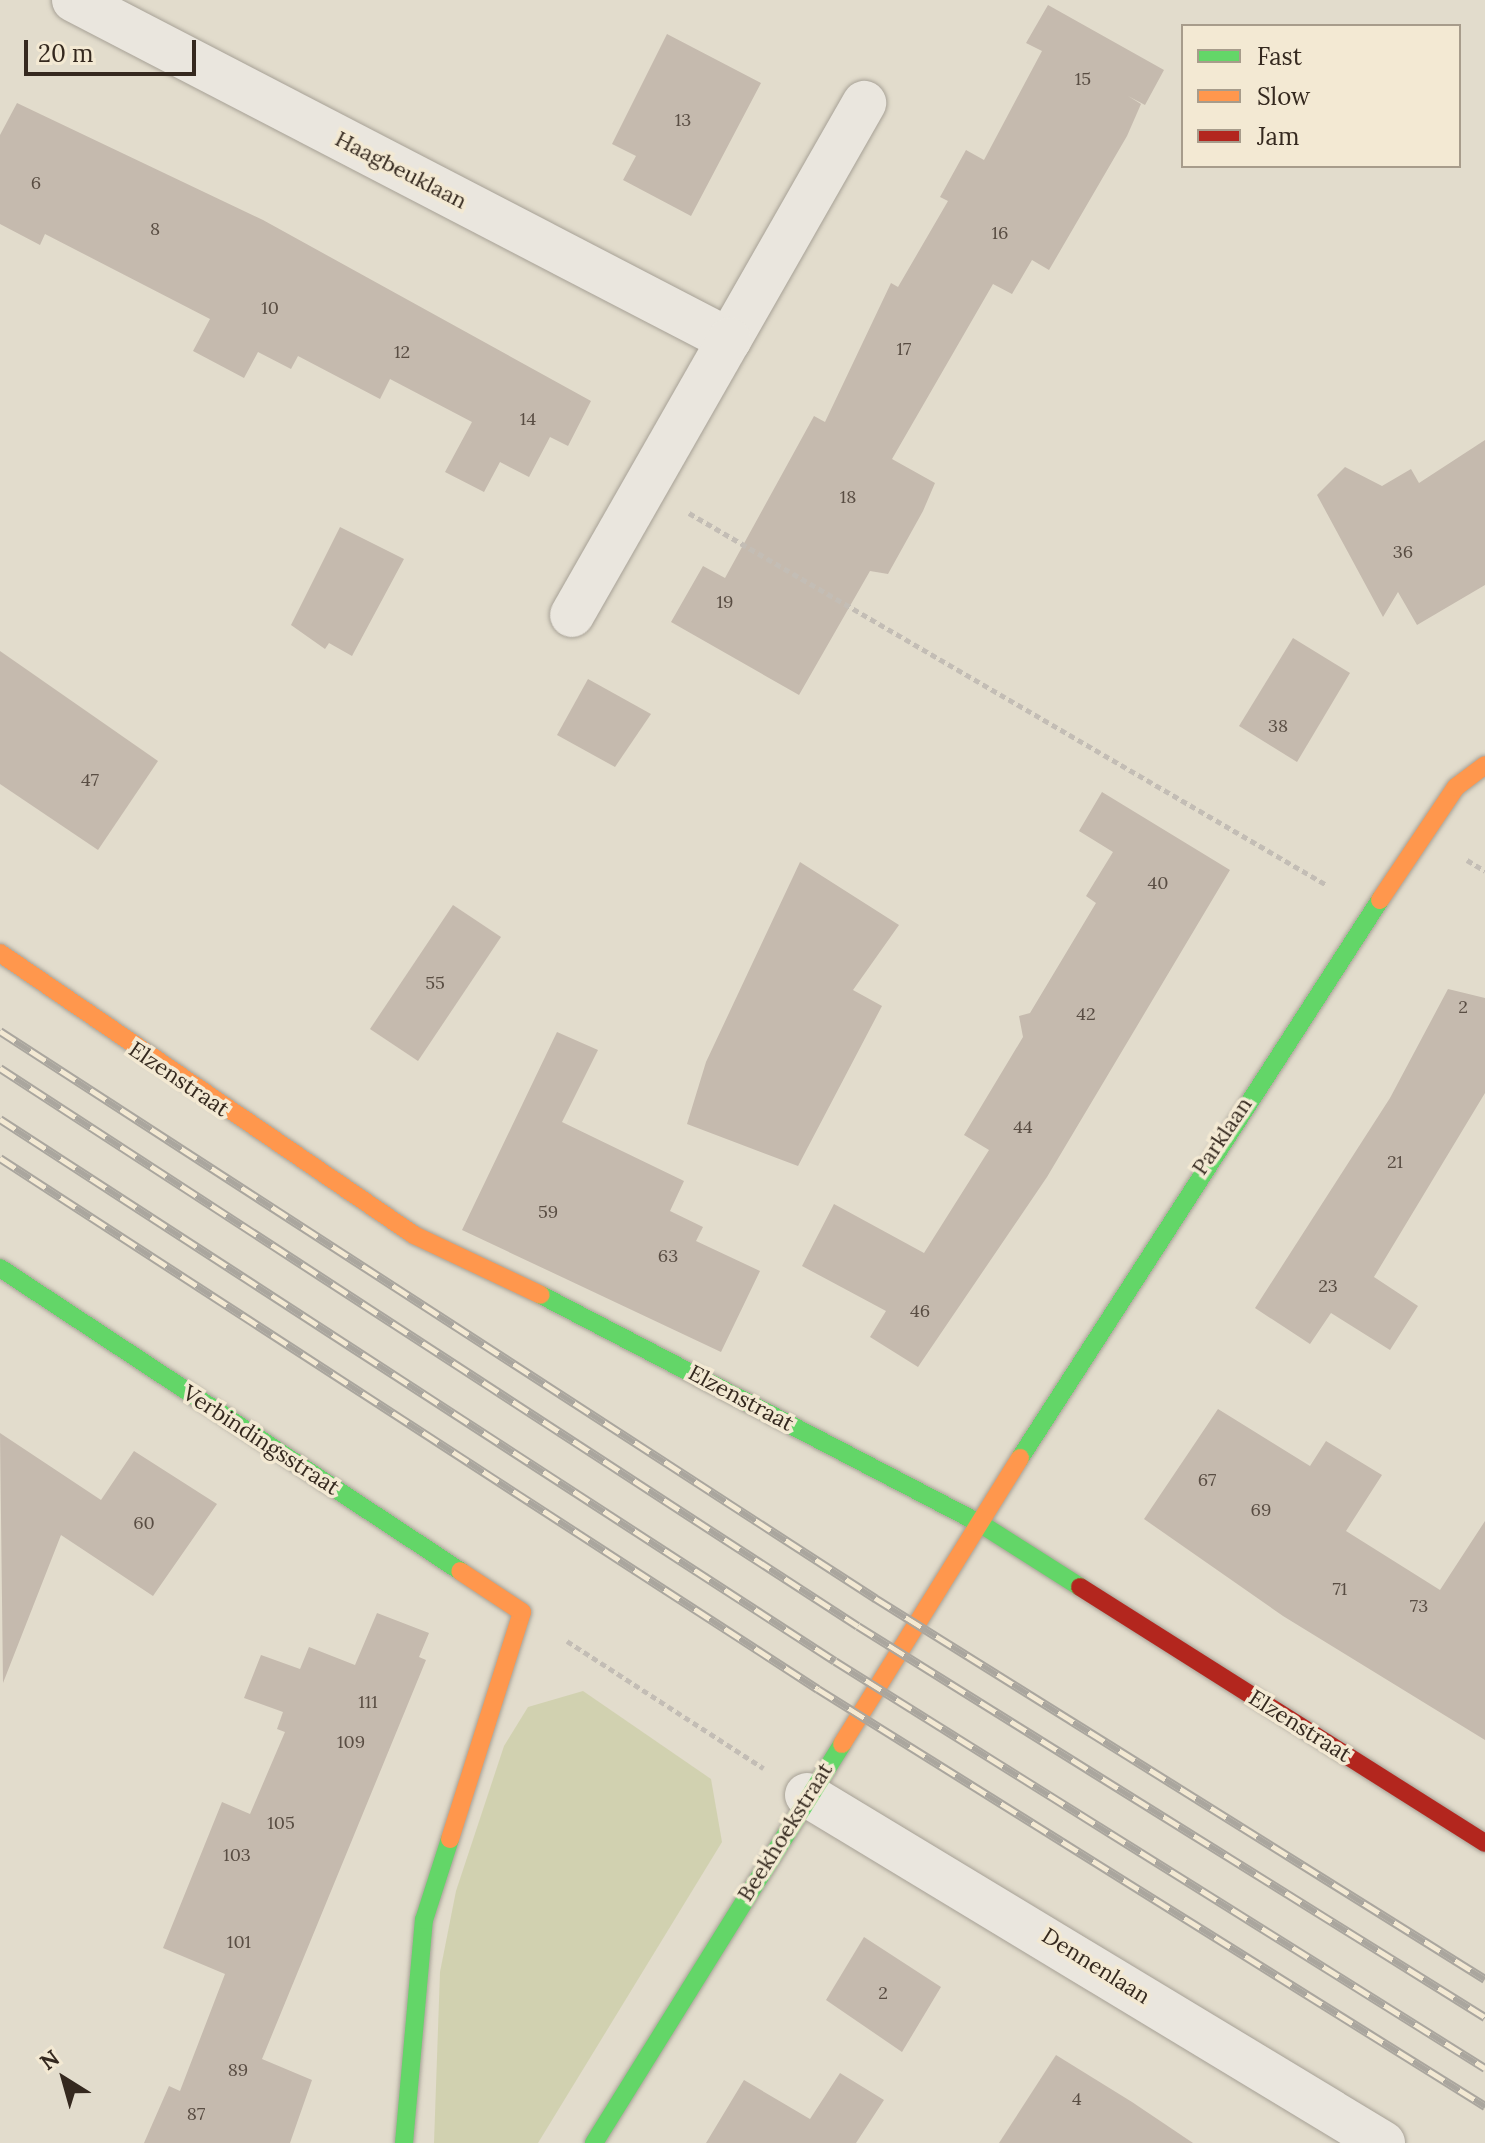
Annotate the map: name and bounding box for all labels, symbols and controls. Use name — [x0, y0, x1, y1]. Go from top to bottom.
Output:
scale bar — [28, 24, 200, 74]
legend — [1181, 24, 1461, 168]
text: 20 m — [38, 38, 94, 69]
text: Fast — [1257, 41, 1302, 72]
house number: 15 — [1075, 68, 1091, 90]
text: Slow — [1257, 81, 1310, 112]
house number: 13 — [675, 109, 691, 131]
text: Jam — [1257, 121, 1299, 152]
street label: Haagbeuklaan — [331, 126, 471, 214]
house number: 6 — [31, 172, 41, 194]
house number: 8 — [150, 218, 160, 240]
house number: 16 — [992, 222, 1008, 244]
house number: 10 — [261, 297, 279, 319]
house number: 17 — [897, 338, 911, 360]
house number: 12 — [394, 341, 410, 363]
house number: 14 — [520, 408, 536, 430]
house number: 18 — [840, 486, 856, 508]
house number: 36 — [1393, 541, 1413, 563]
house number: 19 — [717, 591, 733, 613]
house number: 38 — [1268, 715, 1288, 737]
house number: 47 — [81, 769, 99, 791]
house number: 40 — [1148, 872, 1168, 894]
house number: 55 — [425, 972, 445, 994]
house number: 2 — [1458, 996, 1468, 1018]
house number: 42 — [1076, 1003, 1096, 1025]
street label: Elzenstraat — [124, 1036, 234, 1122]
street label: Parklaan — [1187, 1092, 1257, 1180]
house number: 44 — [1013, 1116, 1033, 1138]
house number: 21 — [1387, 1151, 1403, 1173]
house number: 59 — [538, 1201, 558, 1223]
house number: 63 — [658, 1245, 678, 1267]
house number: 23 — [1318, 1275, 1338, 1297]
house number: 46 — [910, 1300, 930, 1322]
street label: Elzenstraat — [684, 1359, 798, 1437]
street label: Verbindingsstraat — [178, 1380, 344, 1500]
house number: 67 — [1198, 1469, 1216, 1491]
house number: 69 — [1251, 1499, 1271, 1521]
house number: 60 — [133, 1512, 155, 1534]
house number: 71 — [1333, 1578, 1347, 1600]
house number: 73 — [1410, 1595, 1428, 1617]
street label: Elzenstraat — [1244, 1684, 1356, 1768]
house number: 111 — [358, 1691, 378, 1713]
house number: 109 — [337, 1731, 365, 1753]
street label: Beekhoekstraat — [732, 1758, 838, 1906]
house number: 105 — [267, 1812, 295, 1834]
house number: 103 — [223, 1844, 251, 1866]
street label: Dennenlaan — [1037, 1922, 1155, 2010]
house number: 101 — [227, 1931, 251, 1953]
house number: 2 — [878, 1982, 888, 2004]
north arrow — [24, 2039, 104, 2119]
text: N — [34, 2044, 65, 2076]
house number: 89 — [228, 2059, 248, 2081]
house number: 4 — [1072, 2088, 1082, 2110]
house number: 87 — [187, 2103, 205, 2125]

